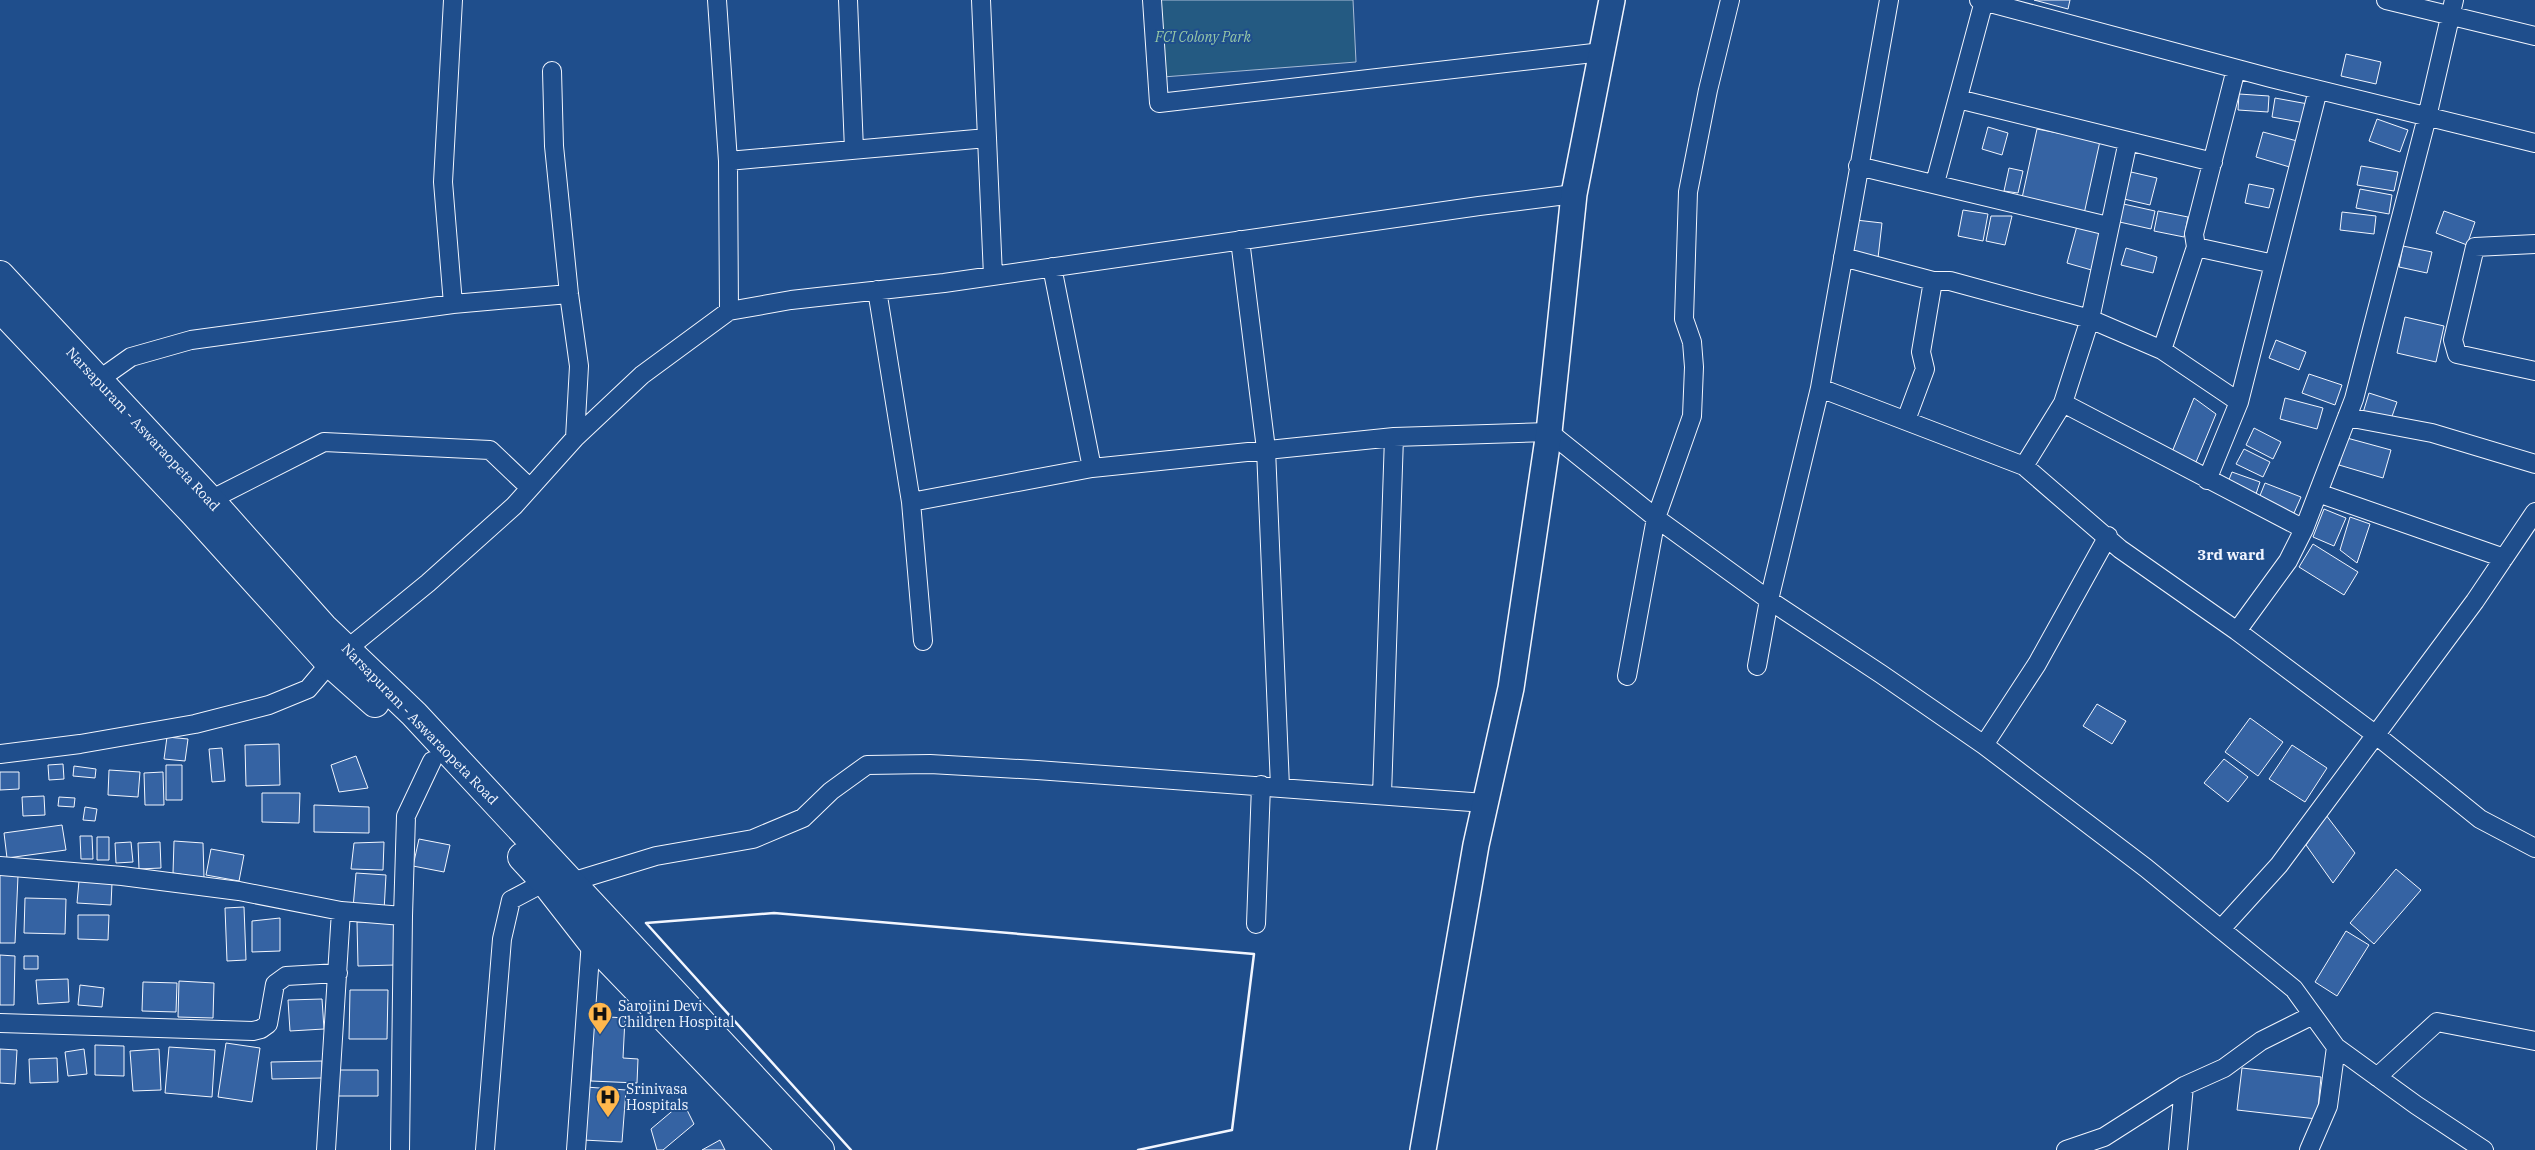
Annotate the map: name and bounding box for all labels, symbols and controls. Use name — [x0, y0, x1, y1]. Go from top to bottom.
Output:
park label: FCI Colony Park — [1154, 28, 1251, 46]
street label: Narsapuram - Aswaraopeta Road — [62, 343, 224, 515]
district label: 3rd ward — [2197, 545, 2265, 564]
street label: Narsapuram - Aswaraopeta Road — [338, 640, 502, 809]
place label: Sarojini Devi Children Hospital — [618, 997, 734, 1031]
hospital icon: Sarojini Devi Children Hospital — [587, 1001, 613, 1035]
place label: Srinivasa Hospitals — [626, 1080, 689, 1114]
hospital icon: Srinivasa Hospitals — [595, 1084, 621, 1118]

